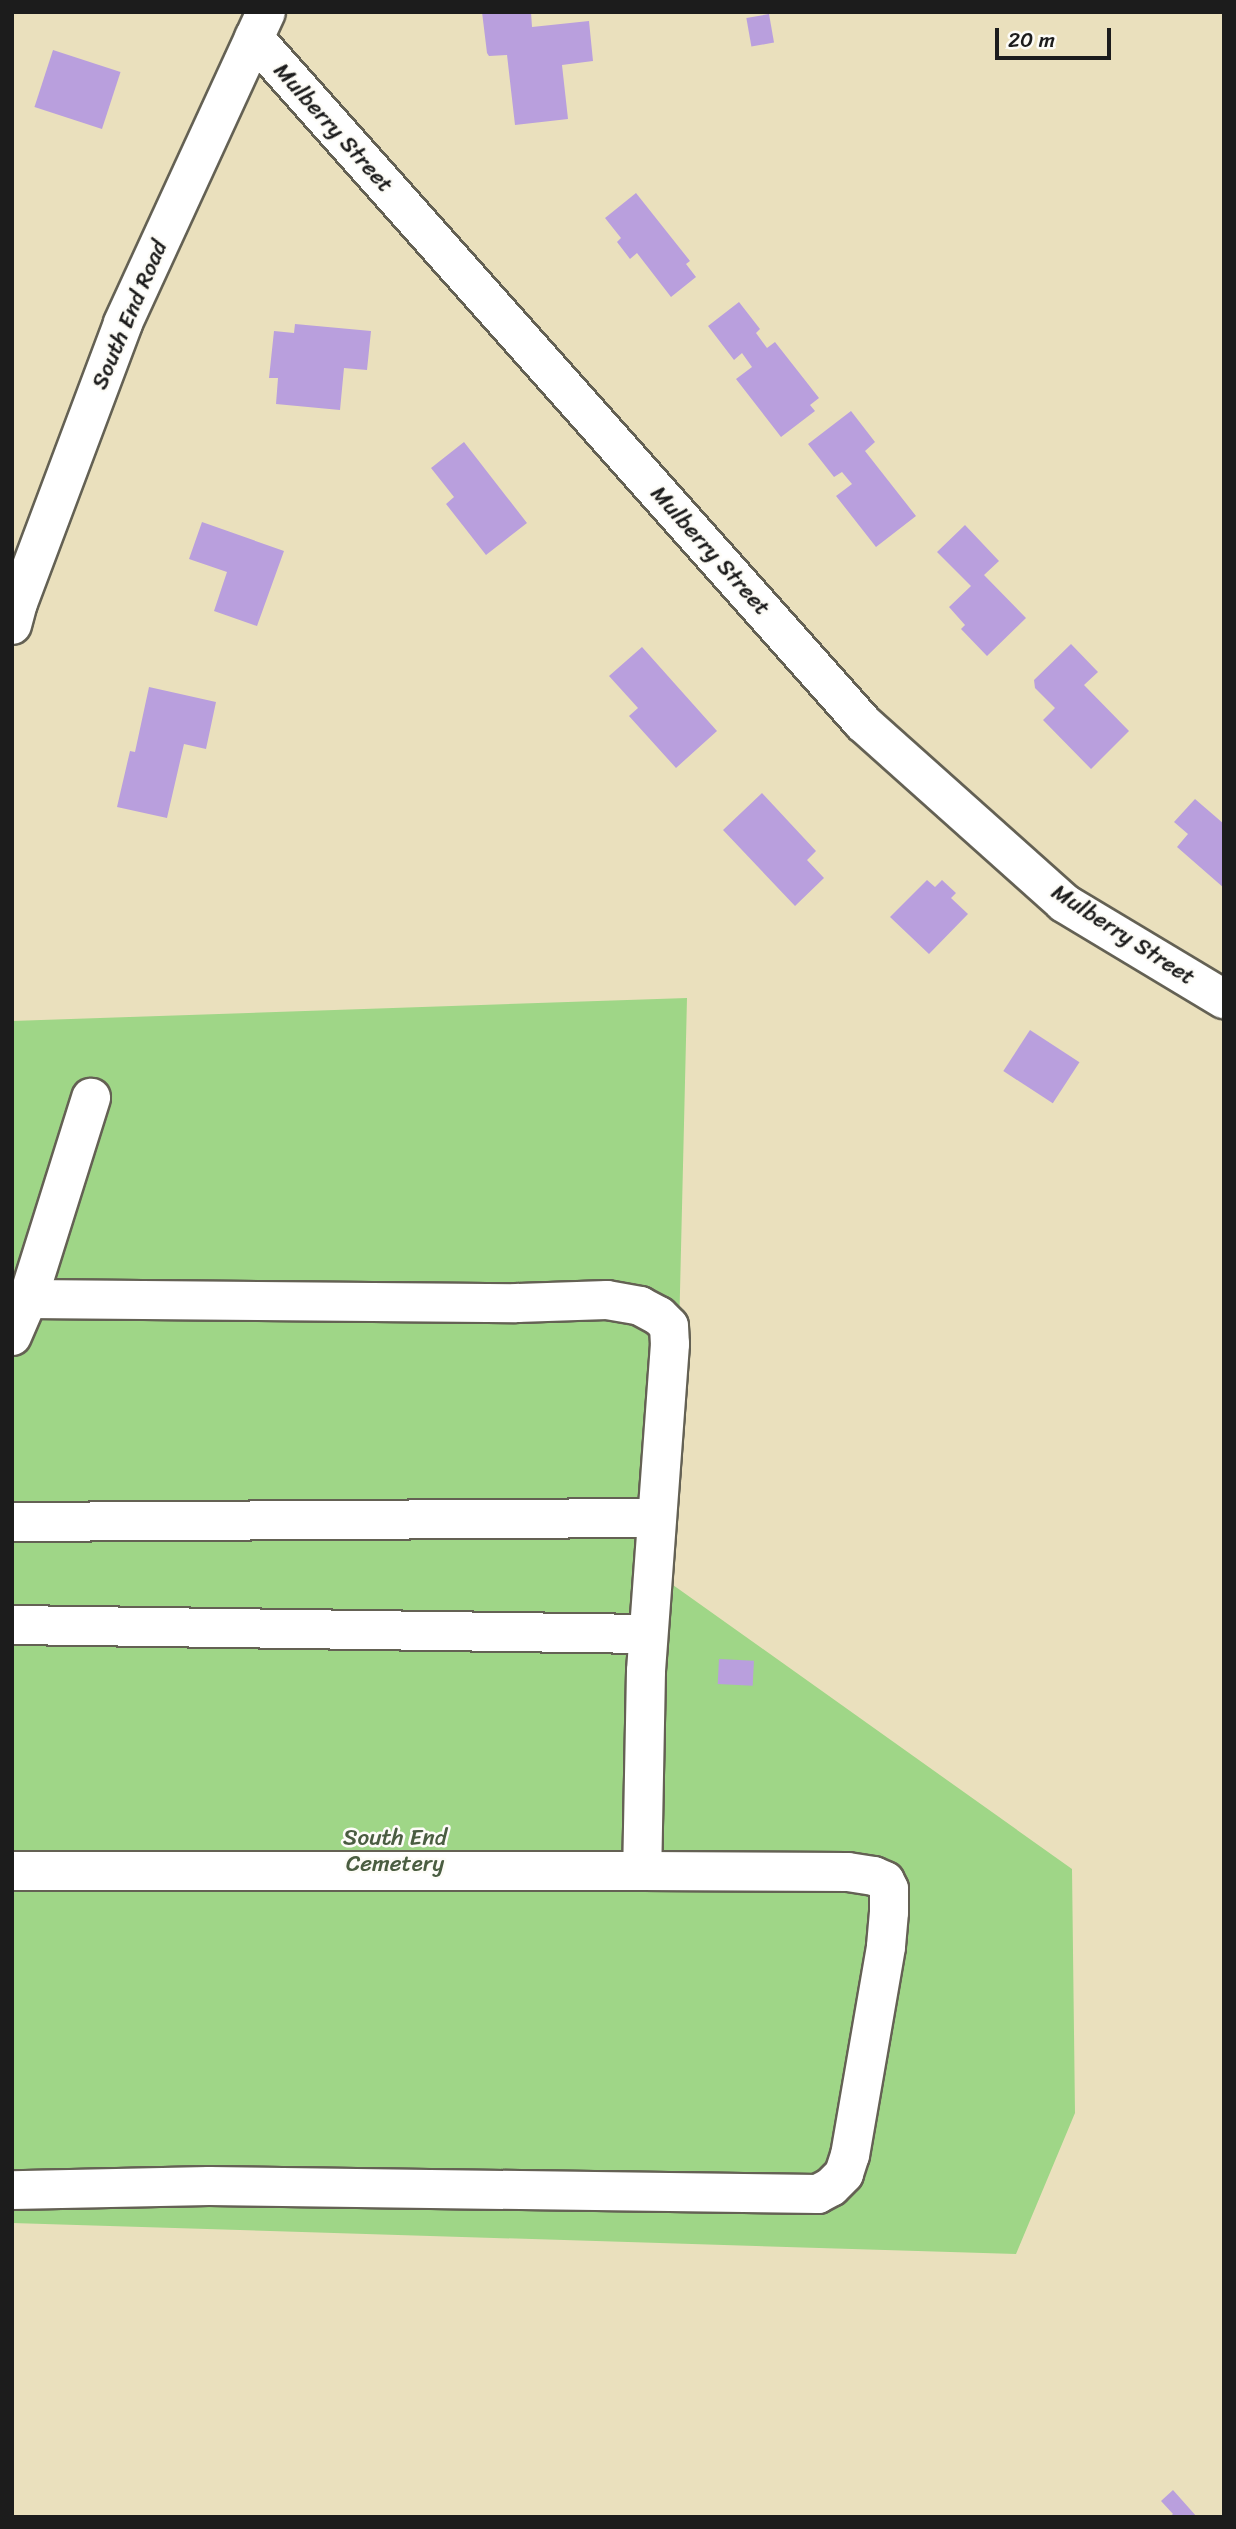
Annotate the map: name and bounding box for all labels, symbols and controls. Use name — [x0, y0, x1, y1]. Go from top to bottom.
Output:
scale bar — [998, 14, 1114, 58]
text: 20 m — [1008, 21, 1055, 59]
street label: Mulberry Street — [267, 57, 399, 199]
street label: South End Road — [86, 236, 174, 394]
street label: Mulberry Street — [644, 480, 776, 622]
street label: Mulberry Street — [1046, 878, 1200, 992]
park label: South End Cemetery — [343, 1824, 447, 1878]

